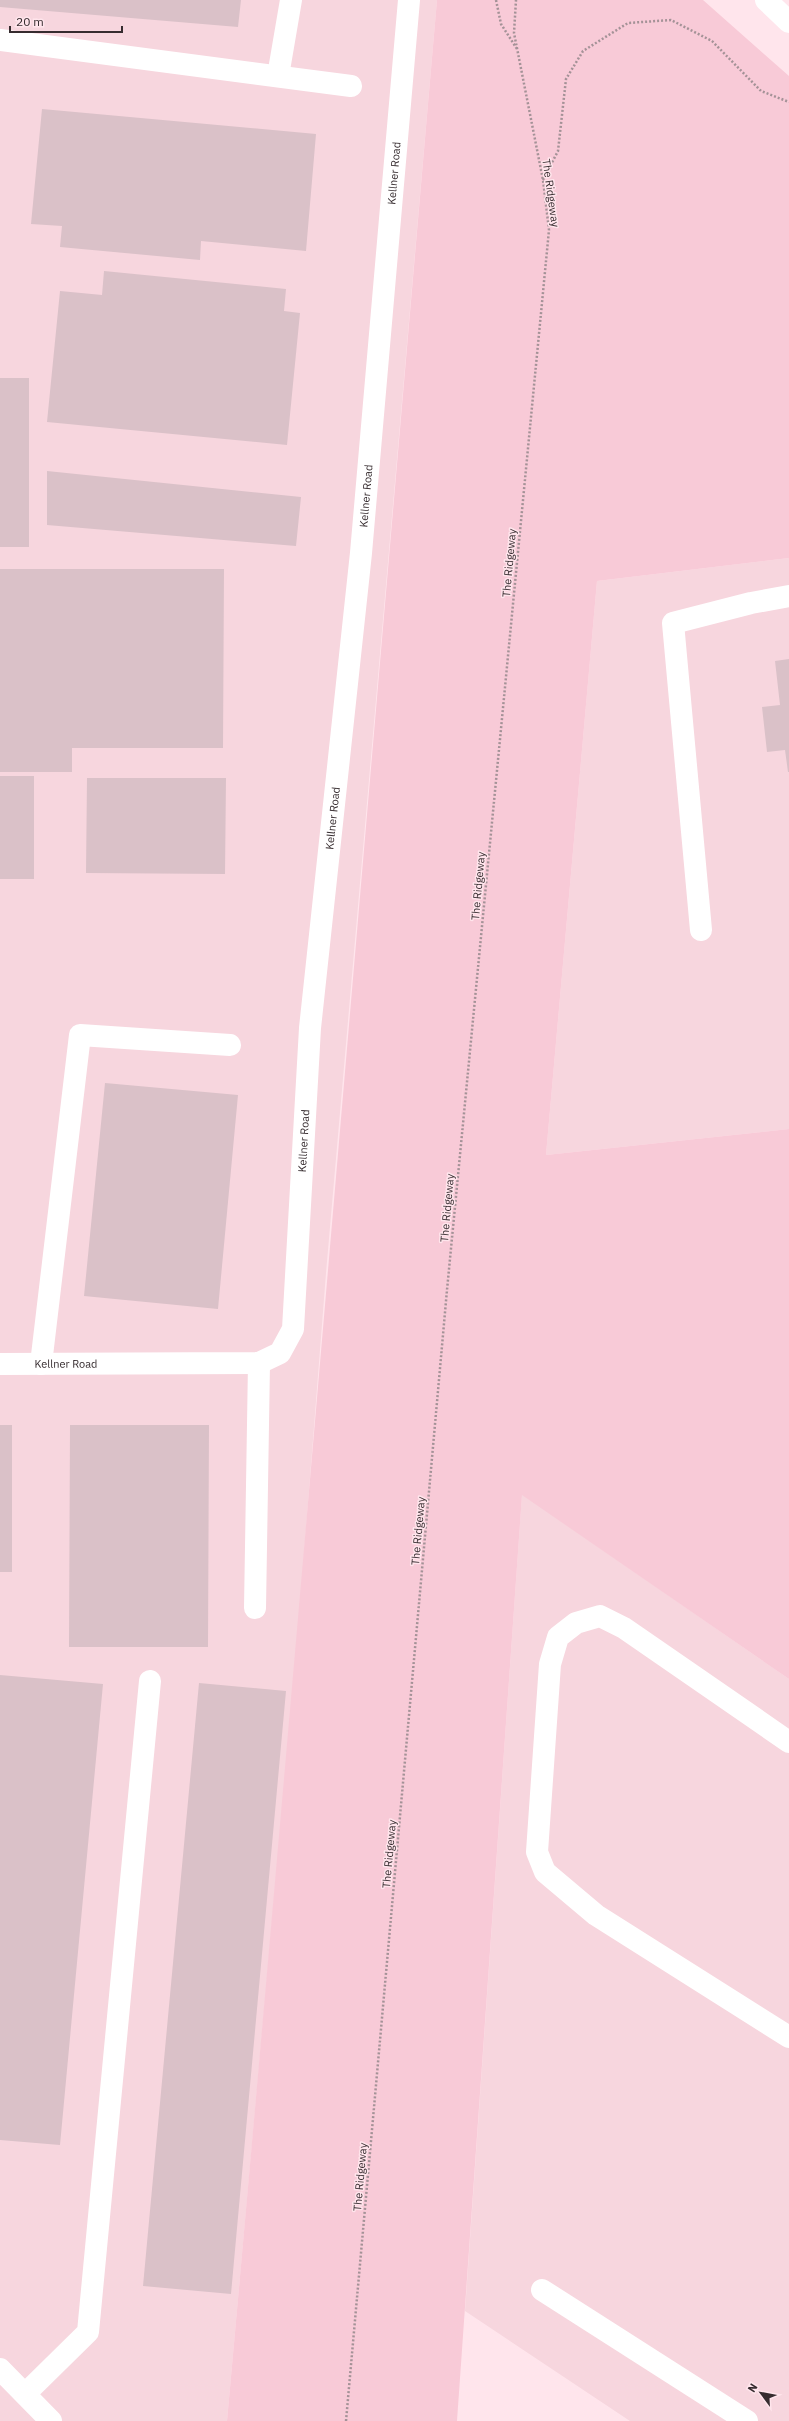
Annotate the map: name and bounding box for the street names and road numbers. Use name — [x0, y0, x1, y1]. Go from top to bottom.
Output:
street label: Kellner Road — [384, 141, 404, 205]
street label: The Ridgeway — [539, 158, 563, 229]
street label: Kellner Road — [356, 464, 376, 528]
street label: The Ridgeway — [499, 528, 519, 598]
street label: Kellner Road — [322, 786, 343, 850]
street label: The Ridgeway — [468, 851, 488, 921]
street label: Kellner Road — [295, 1109, 312, 1173]
street label: The Ridgeway — [437, 1173, 457, 1243]
street label: Kellner Road — [34, 1357, 98, 1371]
street label: The Ridgeway — [408, 1496, 428, 1566]
street label: The Ridgeway — [379, 1819, 399, 1889]
street label: The Ridgeway — [350, 2142, 370, 2212]

